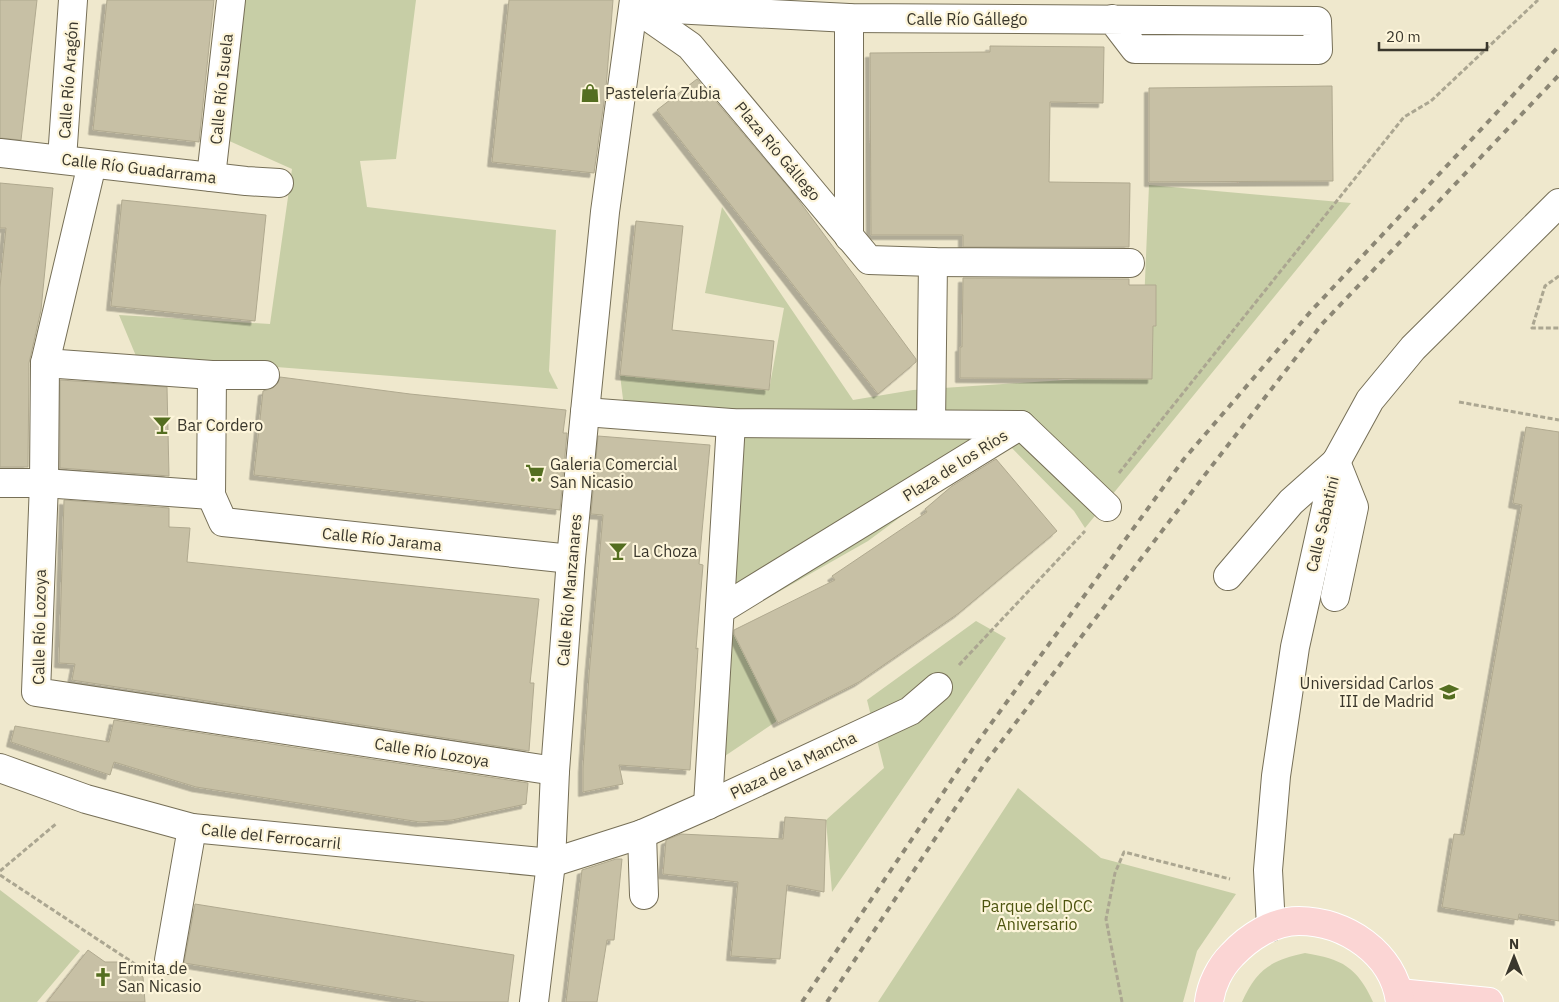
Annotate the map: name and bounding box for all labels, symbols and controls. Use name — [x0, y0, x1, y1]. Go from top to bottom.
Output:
street label: Calle Río Gállego — [906, 9, 1028, 29]
scale bar — [1379, 20, 1486, 52]
street label: Calle Río Aragón — [54, 21, 82, 139]
text: 20 m — [1386, 27, 1421, 46]
street label: Calle Río Isuela — [205, 32, 237, 146]
shop icon: Pastelería Zubia — [579, 82, 601, 104]
place label: Pastelería Zubia — [605, 83, 721, 103]
street label: Plaza Río Gállego — [731, 97, 825, 205]
street label: Calle Río Guadarrama — [60, 149, 218, 187]
bar icon: Bar Cordero — [151, 414, 173, 436]
place label: Bar Cordero — [177, 415, 263, 435]
street label: Plaza de los Ríos — [899, 425, 1011, 505]
place label: Galeria Comercial San Nicasio — [550, 454, 677, 492]
supermarket icon: Galeria Comercial San Nicasio — [524, 462, 546, 484]
street label: Calle Sabatini — [1301, 474, 1343, 574]
street label: Calle Río Manzanares — [552, 513, 586, 667]
street label: Calle Río Jarama — [321, 523, 443, 555]
bar icon: La Choza — [607, 540, 629, 562]
place label: La Choza — [633, 541, 698, 561]
street label: Calle Río Lozoya — [28, 568, 50, 685]
place label: Universidad Carlos III de Madrid — [1300, 673, 1434, 711]
school or university icon: Universidad Carlos III de Madrid — [1438, 681, 1460, 703]
street label: Plaza de la Mancha — [727, 727, 860, 803]
street label: Calle Río Lozoya — [373, 733, 491, 771]
street label: Calle del Ferrocarril — [200, 819, 342, 853]
park label: Parque del DCC Aniversario — [981, 896, 1093, 934]
north arrow — [1489, 932, 1539, 982]
text: N — [1509, 935, 1519, 953]
place label: Ermita de San Nicasio — [118, 958, 201, 996]
church icon: Ermita de San Nicasio — [92, 966, 114, 988]

